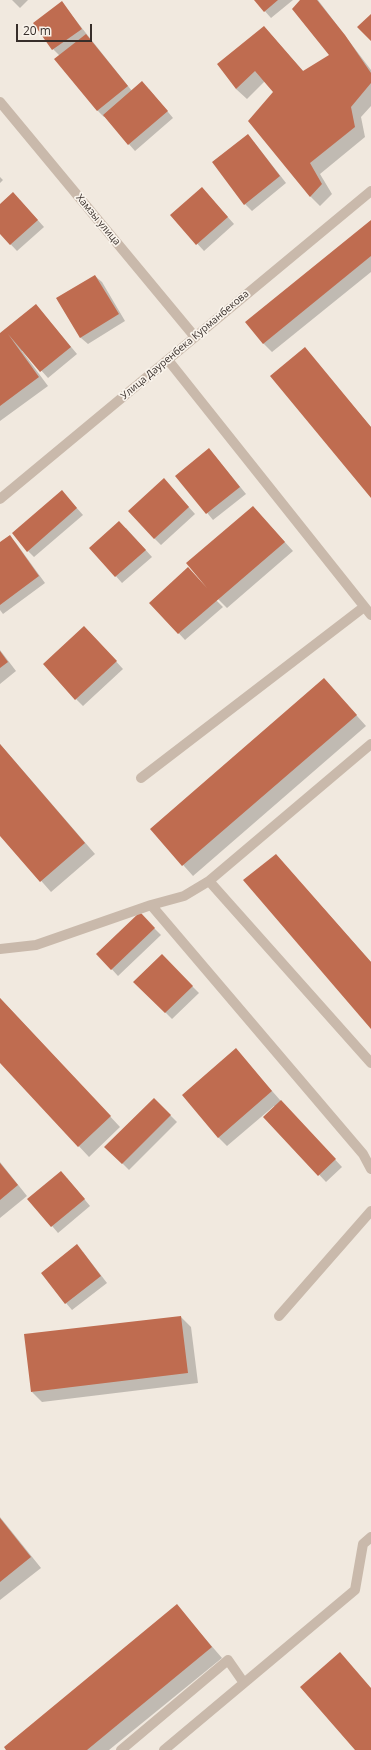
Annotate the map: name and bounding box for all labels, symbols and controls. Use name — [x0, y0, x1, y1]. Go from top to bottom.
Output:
scale bar — [18, 16, 94, 42]
text: 20 m — [23, 22, 51, 39]
street label: Хамзы улица — [73, 192, 123, 248]
street label: Улица Дауренбека Курманбекова — [119, 288, 251, 402]

